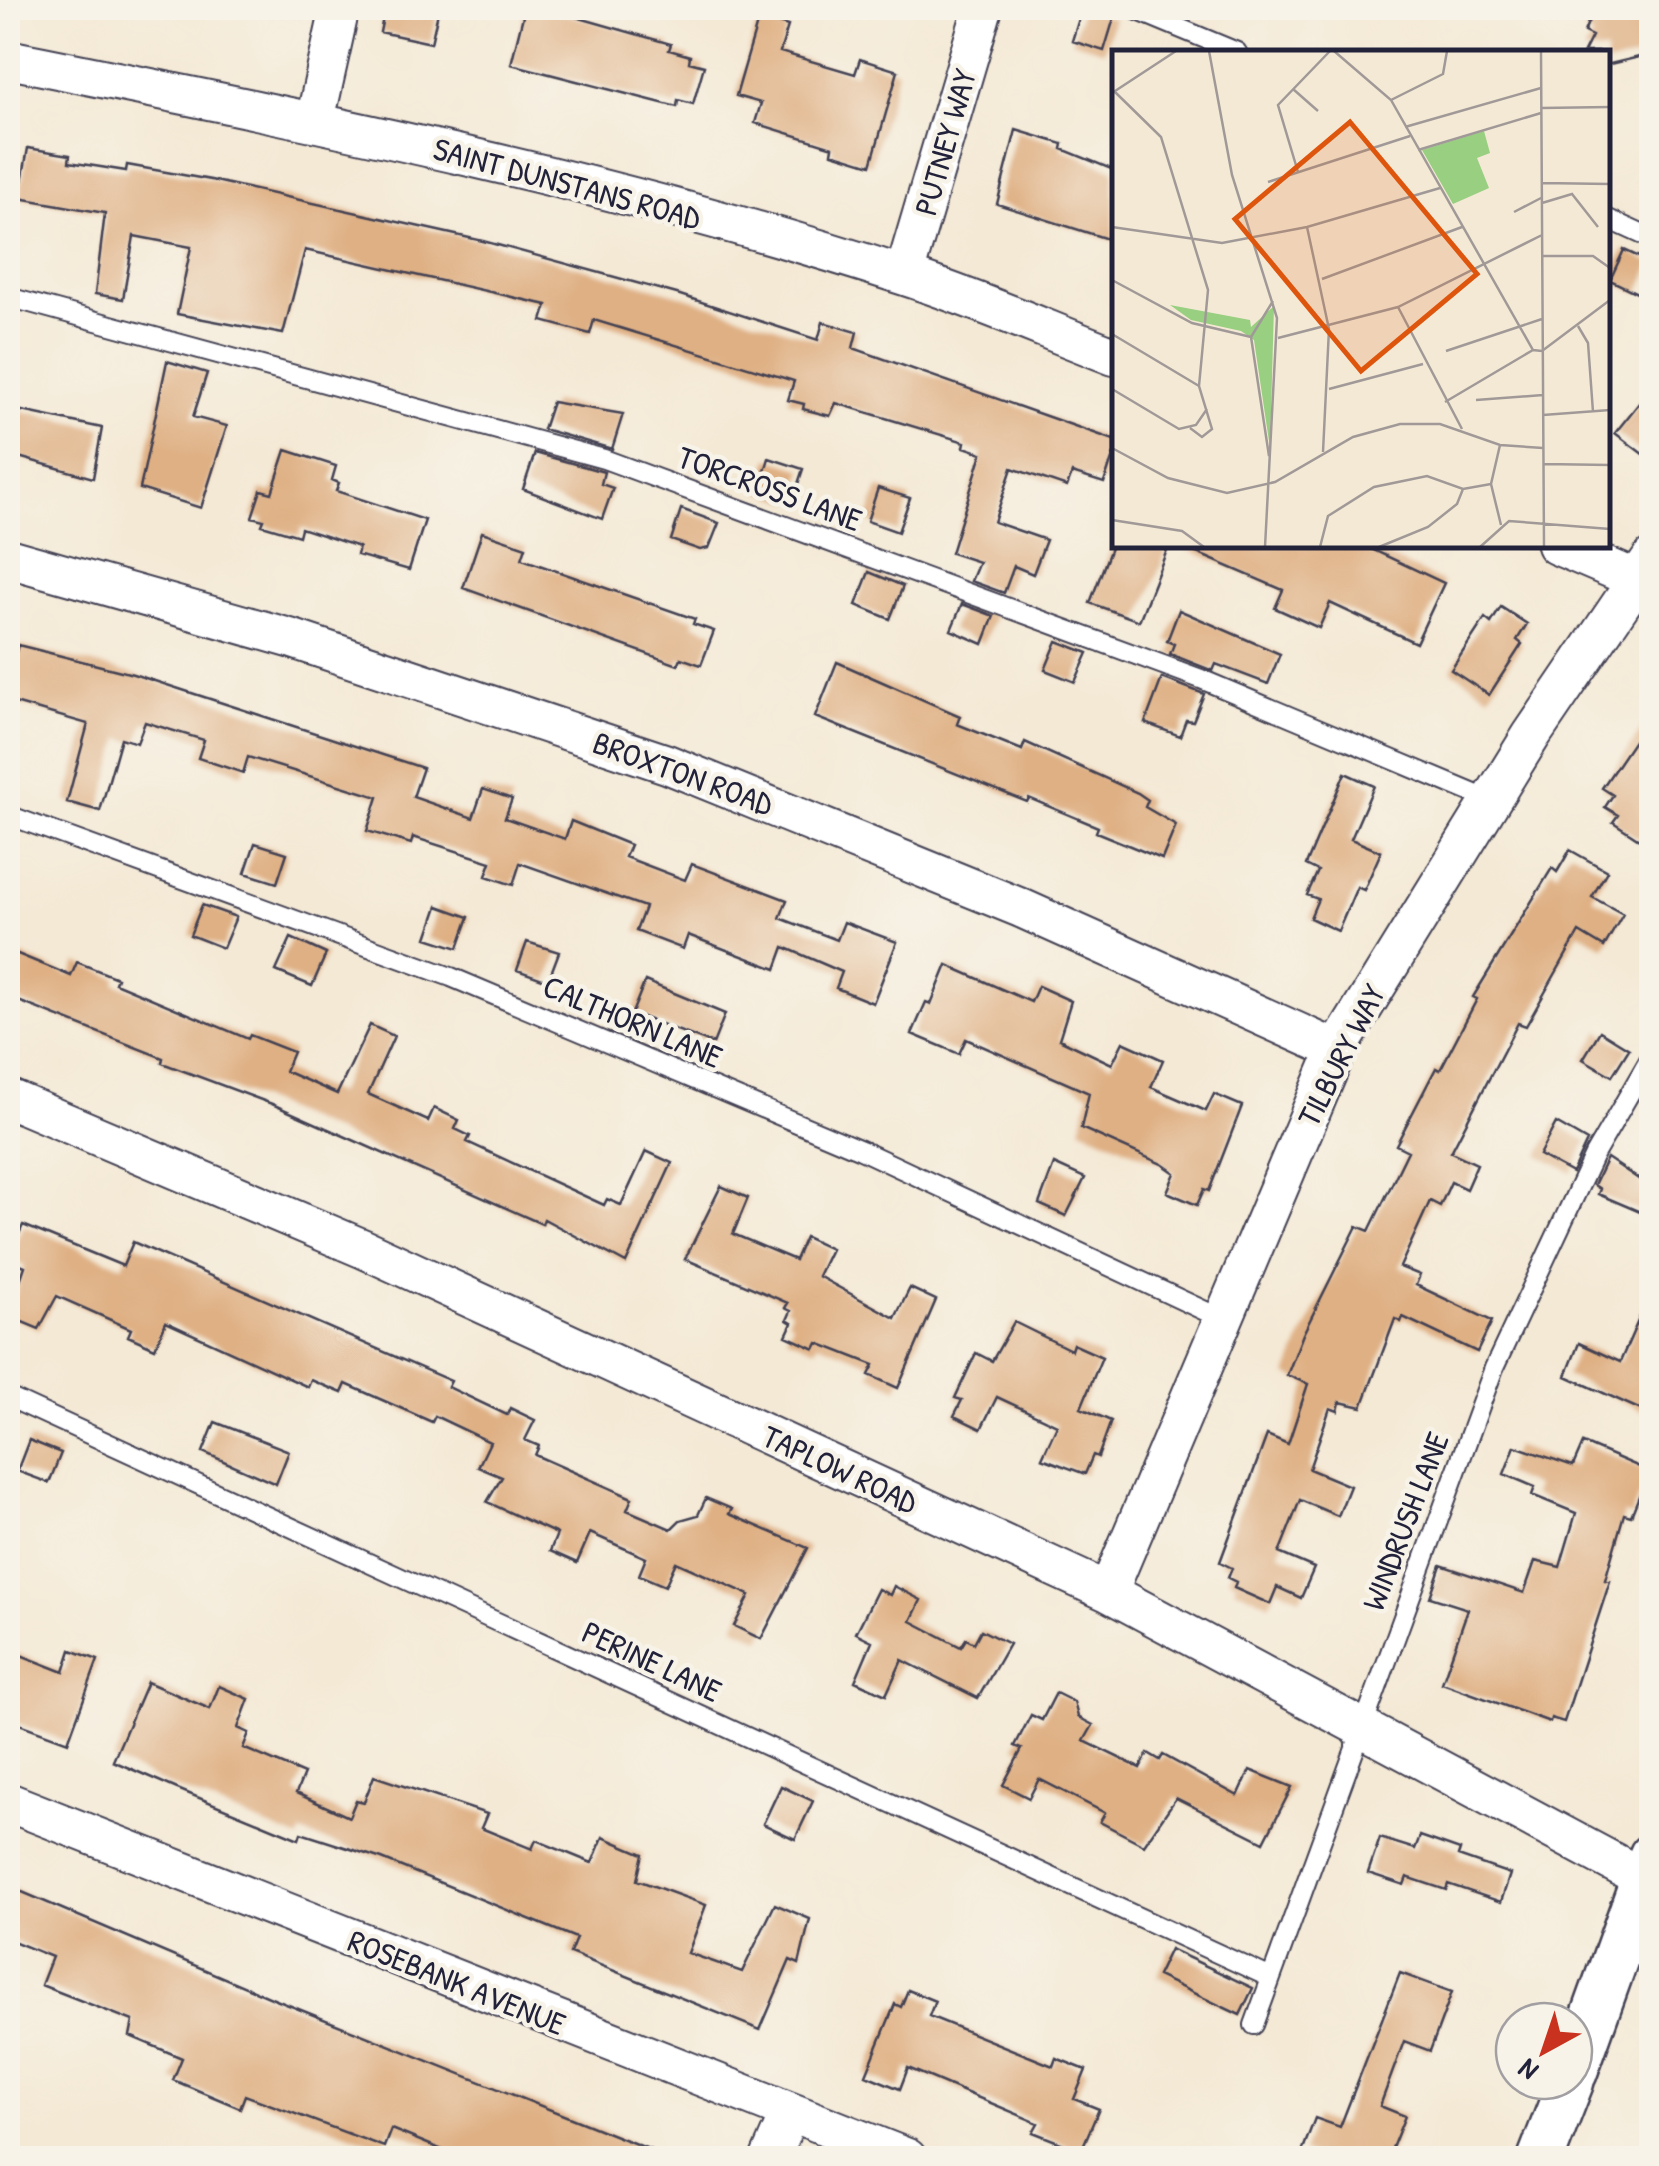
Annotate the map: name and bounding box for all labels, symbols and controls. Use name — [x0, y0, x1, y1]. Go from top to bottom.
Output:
inset map — [1112, 50, 1609, 548]
street label: PUTNEY WAY — [904, 64, 986, 220]
street label: SAINT DUNSTANS ROAD — [429, 127, 705, 239]
street label: TORCROSS LANE — [672, 435, 868, 541]
street label: BROXTON ROAD — [587, 721, 779, 825]
street label: CALTHORN LANE — [537, 964, 729, 1078]
street label: TILBURY WAY — [1287, 977, 1395, 1133]
street label: TAPLOW ROAD — [756, 1414, 924, 1524]
street label: WINDRUSH LANE — [1351, 1426, 1459, 1616]
street label: PERINE LANE — [575, 1610, 729, 1712]
street label: ROSEBANK AVENUE — [342, 1919, 572, 2045]
north arrow — [1494, 2001, 1594, 2101]
text: N — [1510, 2051, 1546, 2089]

